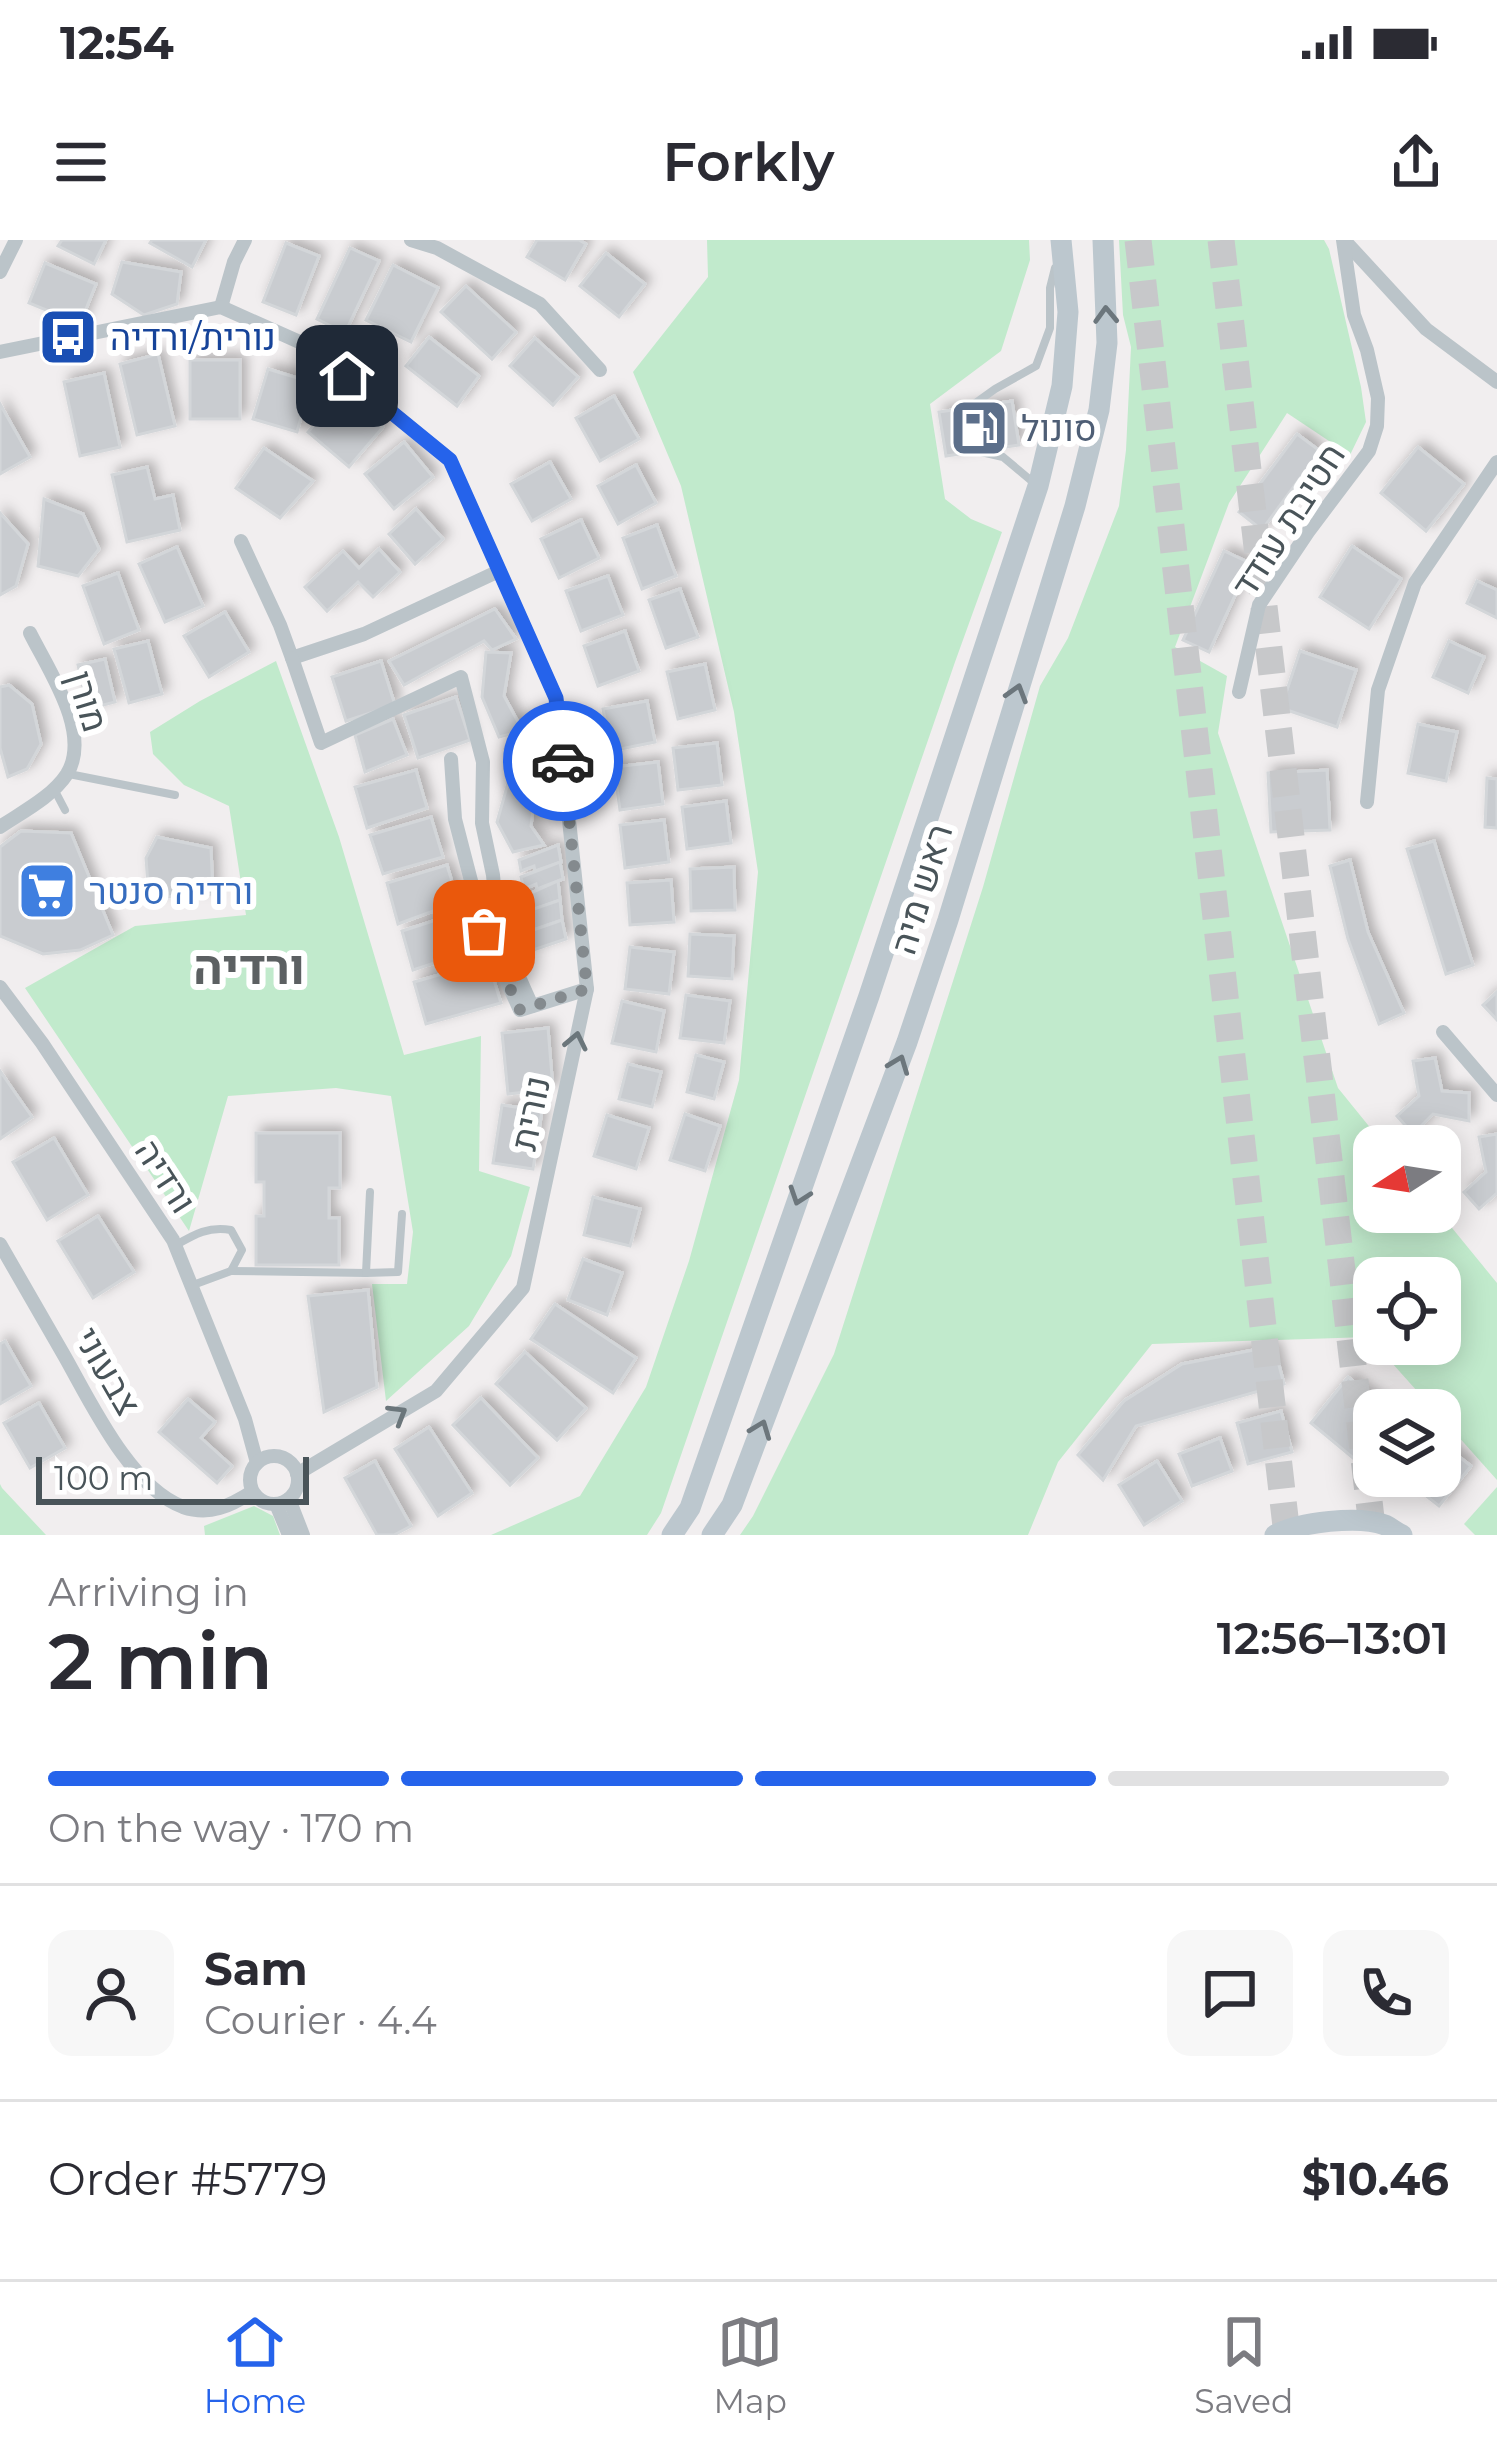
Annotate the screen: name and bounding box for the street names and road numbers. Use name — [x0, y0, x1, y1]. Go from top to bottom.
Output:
street label: חטיבת עודד — [1222, 435, 1354, 605]
street label: מורן — [58, 665, 118, 737]
street label: ראש מיה — [880, 819, 962, 959]
street label: נורית — [501, 1072, 559, 1154]
street label: ורדיה — [126, 1131, 206, 1221]
street label: צבעוני — [65, 1319, 151, 1423]

